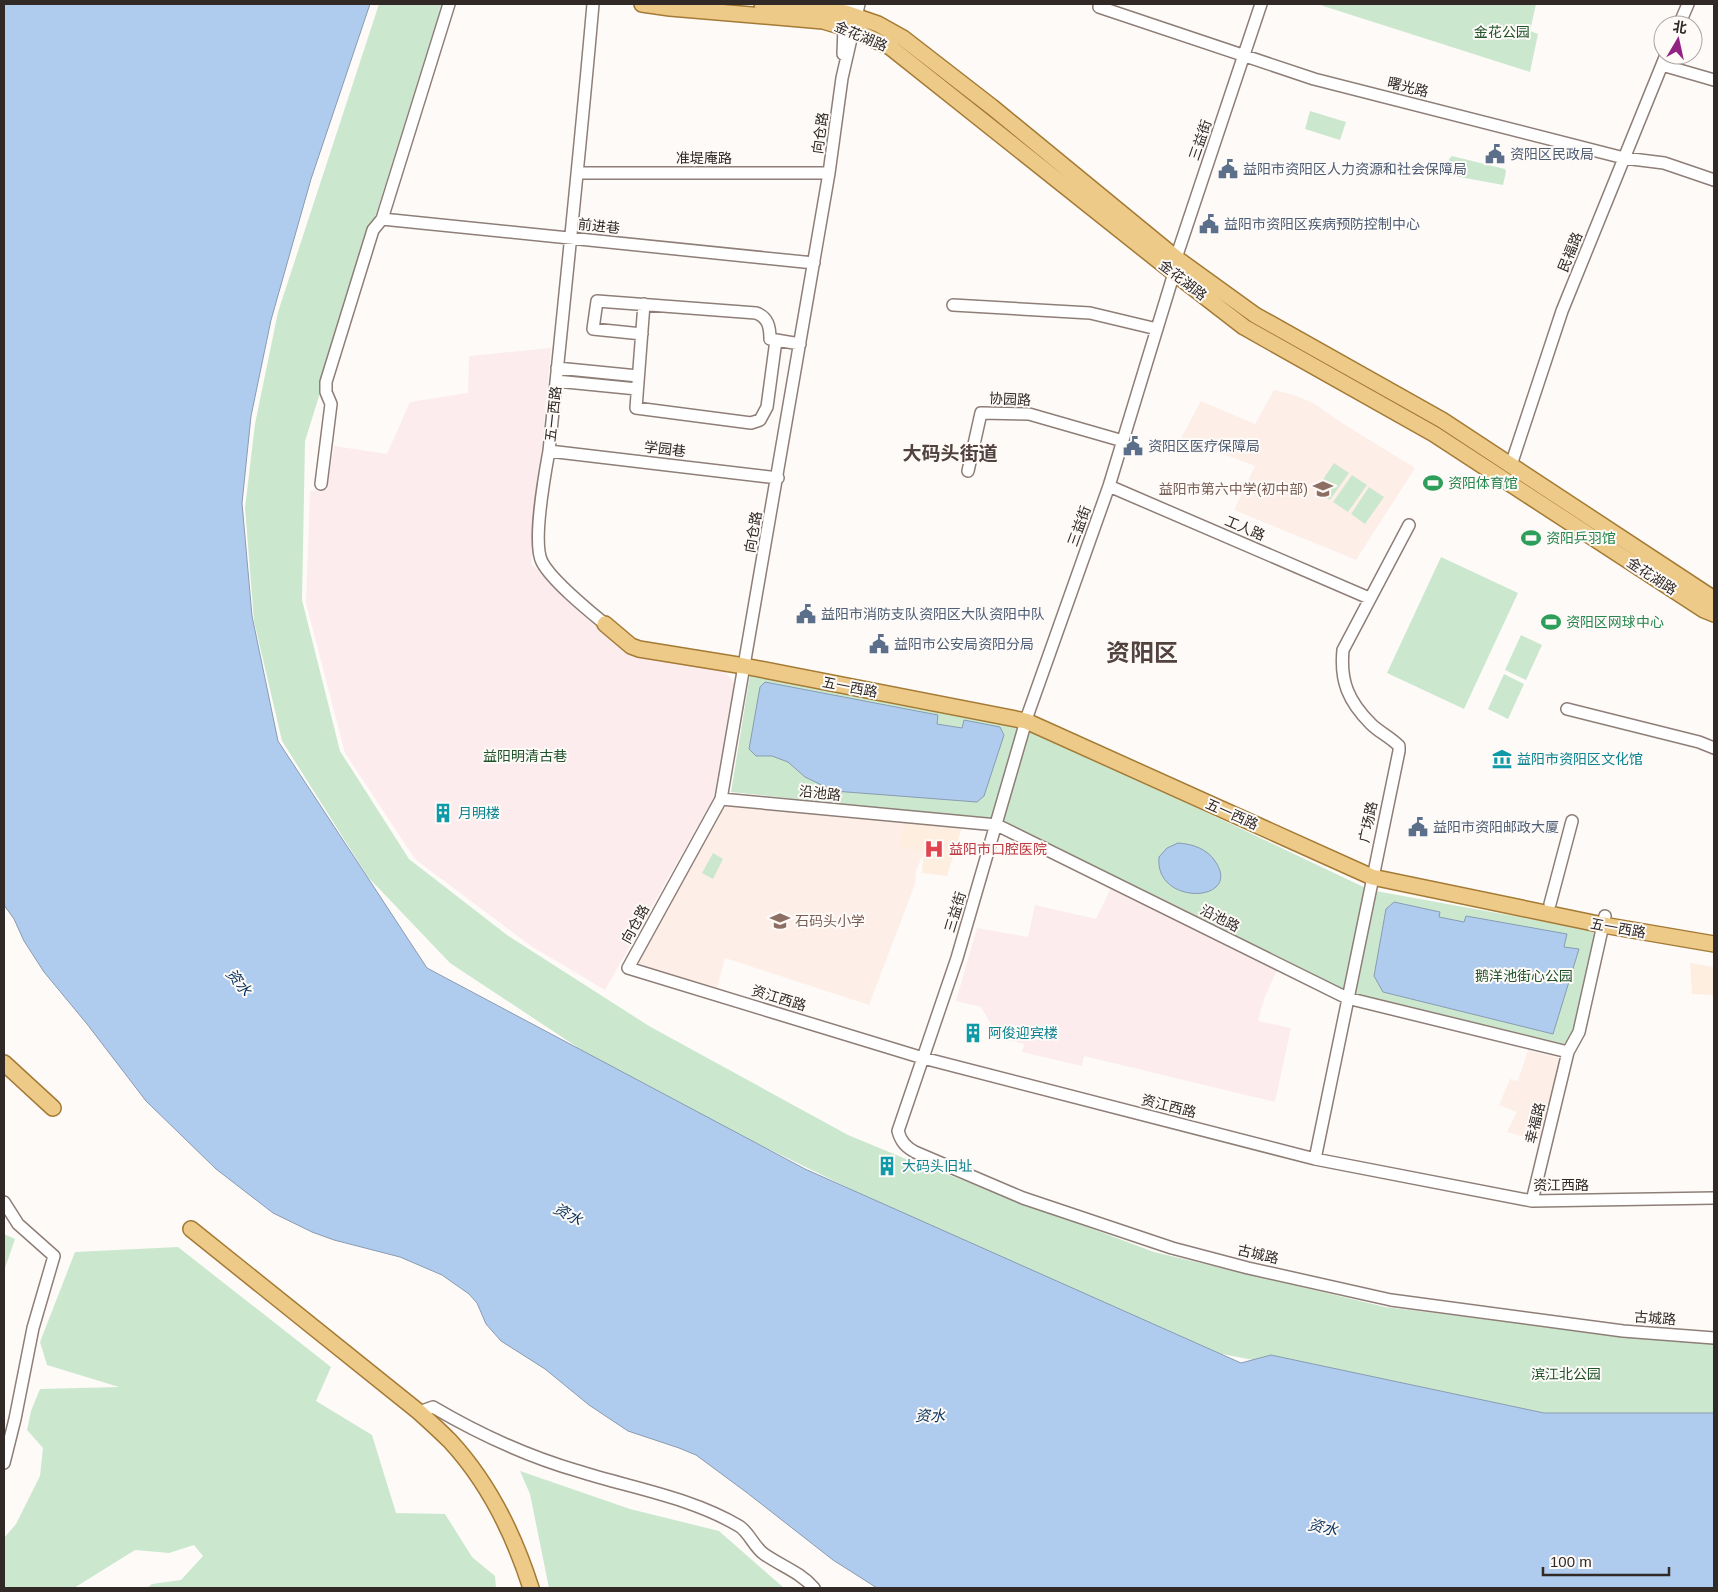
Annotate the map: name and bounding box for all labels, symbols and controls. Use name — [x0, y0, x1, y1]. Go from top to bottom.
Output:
north arrow — [1653, 15, 1703, 65]
street label: 金花湖路 — [832, 18, 890, 54]
text: 北 — [1672, 18, 1688, 36]
park label: 金花公园 — [1474, 24, 1530, 40]
street label: 曙光路 — [1386, 74, 1430, 100]
street label: 向仓路 — [809, 111, 831, 155]
street label: 三益街 — [1186, 118, 1214, 162]
public building icon: 资阳区民政局 — [1484, 143, 1506, 165]
place label: 资阳区民政局 — [1510, 146, 1594, 162]
street label: 准堤庵路 — [676, 150, 732, 166]
public building icon: 益阳市资阳区人力资源和社会保障局 — [1217, 158, 1239, 180]
place label: 益阳市资阳区人力资源和社会保障局 — [1243, 161, 1467, 177]
public building icon: 益阳市资阳区疾病预防控制中心 — [1198, 213, 1220, 235]
street label: 前进巷 — [577, 216, 621, 236]
place label: 益阳市资阳区疾病预防控制中心 — [1224, 216, 1420, 232]
street label: 民福路 — [1555, 230, 1585, 274]
street label: 金花湖路 — [1156, 256, 1210, 304]
street label: 五一西路 — [542, 385, 564, 443]
street label: 协园路 — [989, 390, 1031, 408]
public building icon: 资阳区医疗保障局 — [1122, 435, 1144, 457]
place label: 资阳区医疗保障局 — [1148, 438, 1260, 454]
street label: 学园巷 — [643, 439, 687, 459]
district label: 大码头街道 — [902, 443, 998, 464]
sports icon: 资阳体育馆 — [1422, 472, 1444, 494]
place label: 资阳体育馆 — [1448, 475, 1518, 491]
school or university icon: 益阳市第六中学(初中部) — [1312, 478, 1334, 500]
place label: 益阳市第六中学(初中部) — [1159, 481, 1308, 497]
street label: 三益街 — [1064, 504, 1094, 548]
street label: 向仓路 — [741, 510, 765, 554]
street label: 工人路 — [1223, 512, 1267, 544]
sports icon: 资阳乒羽馆 — [1520, 527, 1542, 549]
place label: 资阳乒羽馆 — [1546, 530, 1616, 546]
street label: 金花湖路 — [1624, 554, 1680, 598]
public building icon: 益阳市消防支队资阳区大队资阳中队 — [795, 603, 817, 625]
place label: 益阳市消防支队资阳区大队资阳中队 — [821, 606, 1045, 622]
sports icon: 资阳区网球中心 — [1540, 611, 1562, 633]
place label: 资阳区网球中心 — [1566, 614, 1664, 630]
public building icon: 益阳市公安局资阳分局 — [868, 633, 890, 655]
place label: 益阳市公安局资阳分局 — [894, 636, 1034, 652]
district label: 资阳区 — [1106, 639, 1178, 666]
street label: 五一西路 — [821, 674, 879, 700]
park label: 益阳明清古巷 — [483, 748, 567, 764]
museum icon: 益阳市资阳区文化馆 — [1491, 748, 1513, 770]
place label: 益阳市资阳区文化馆 — [1517, 751, 1643, 767]
street label: 沿池路 — [798, 783, 842, 803]
street label: 五一西路 — [1203, 795, 1261, 833]
street label: 广场路 — [1356, 800, 1380, 844]
building icon: 月明楼 — [432, 802, 454, 824]
place label: 月明楼 — [458, 805, 500, 821]
public building icon: 益阳市资阳邮政大厦 — [1407, 816, 1429, 838]
place label: 益阳市资阳邮政大厦 — [1433, 819, 1559, 835]
hospital icon: 益阳市口腔医院 — [923, 838, 945, 860]
place label: 益阳市口腔医院 — [949, 841, 1047, 857]
street label: 三益街 — [941, 890, 969, 934]
street label: 沿池路 — [1198, 901, 1242, 935]
street label: 向仓路 — [618, 902, 652, 946]
school or university icon: 石码头小学 — [769, 910, 791, 932]
place label: 石码头小学 — [795, 913, 865, 929]
street label: 五一西路 — [1589, 915, 1647, 941]
water label: 资水 — [223, 965, 256, 1000]
park label: 鹅洋池街心公园 — [1475, 968, 1573, 984]
street label: 资江西路 — [750, 982, 808, 1014]
building icon: 阿俊迎宾楼 — [962, 1022, 984, 1044]
place label: 阿俊迎宾楼 — [988, 1025, 1058, 1041]
street label: 资江西路 — [1140, 1091, 1198, 1121]
street label: 幸福路 — [1522, 1101, 1548, 1145]
building icon: 大码头旧址 — [876, 1155, 898, 1177]
place label: 大码头旧址 — [902, 1158, 972, 1174]
street label: 资江西路 — [1533, 1177, 1589, 1193]
water label: 资水 — [551, 1199, 586, 1229]
street label: 古城路 — [1236, 1241, 1280, 1267]
street label: 古城路 — [1633, 1309, 1677, 1327]
park label: 滨江北公园 — [1531, 1366, 1601, 1382]
water label: 资水 — [915, 1407, 946, 1424]
water label: 资水 — [1307, 1516, 1340, 1539]
scale bar — [1543, 1544, 1669, 1576]
text: 100 m — [1550, 1553, 1592, 1570]

